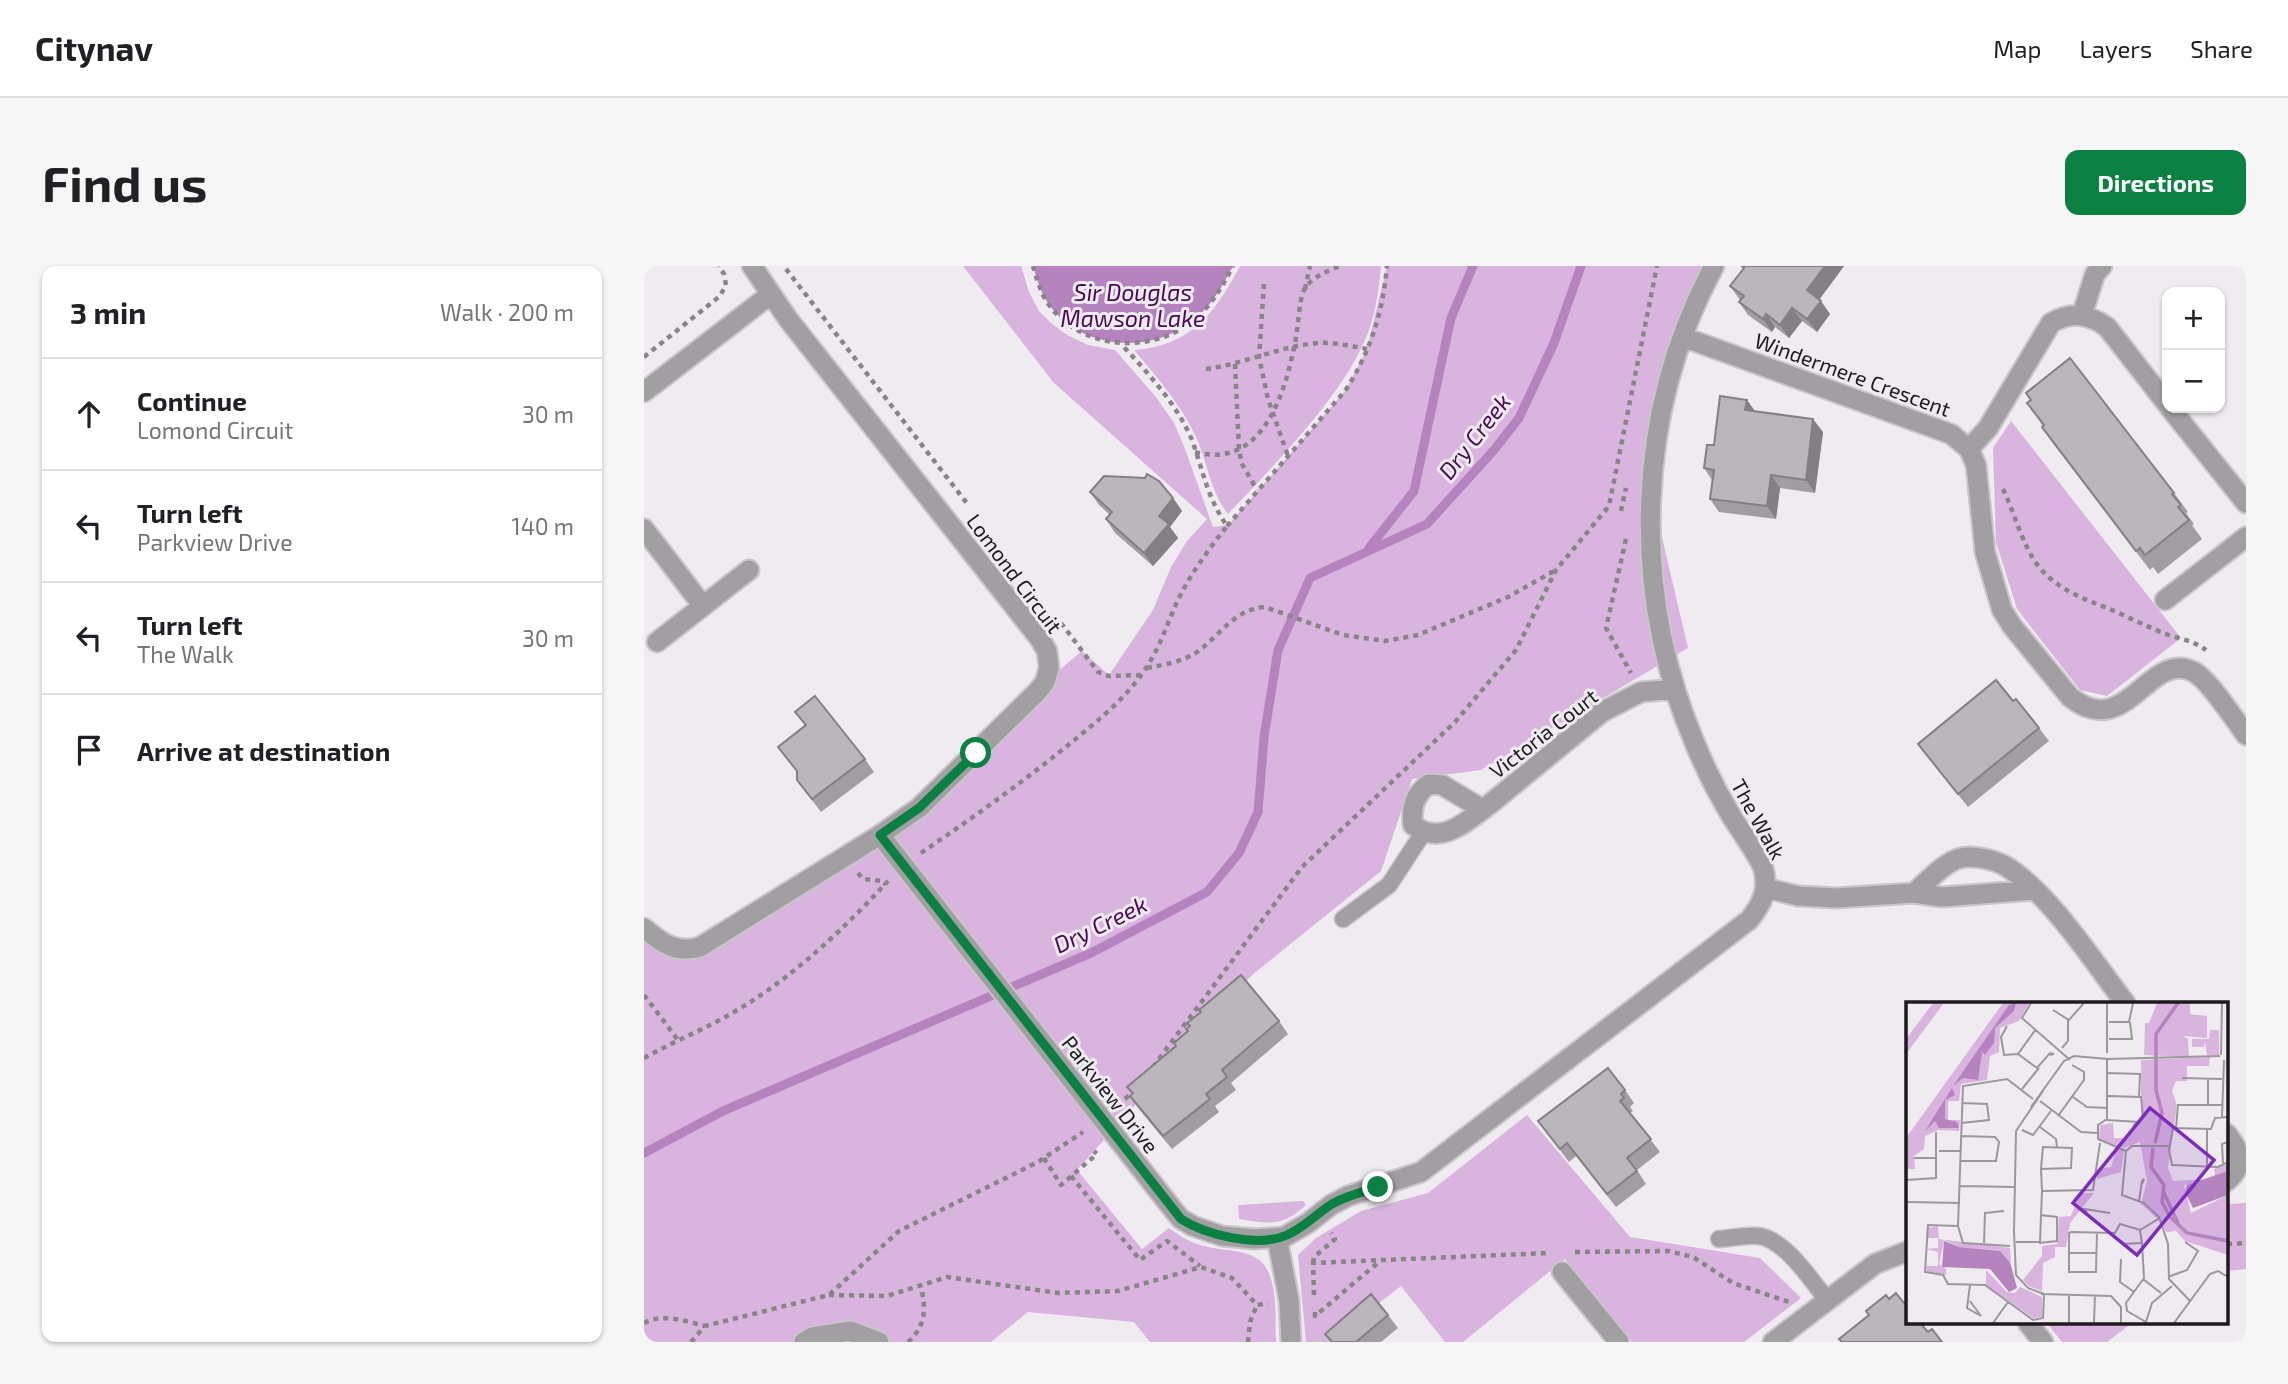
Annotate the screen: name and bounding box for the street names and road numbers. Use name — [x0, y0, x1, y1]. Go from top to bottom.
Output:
street label: Windermere Crescent — [1752, 327, 1954, 421]
street label: Lomond Circuit — [962, 508, 1068, 638]
street label: Victoria Court — [1484, 683, 1602, 783]
street label: The Walk — [1727, 774, 1791, 864]
street label: Parkview Drive — [1057, 1030, 1165, 1158]

